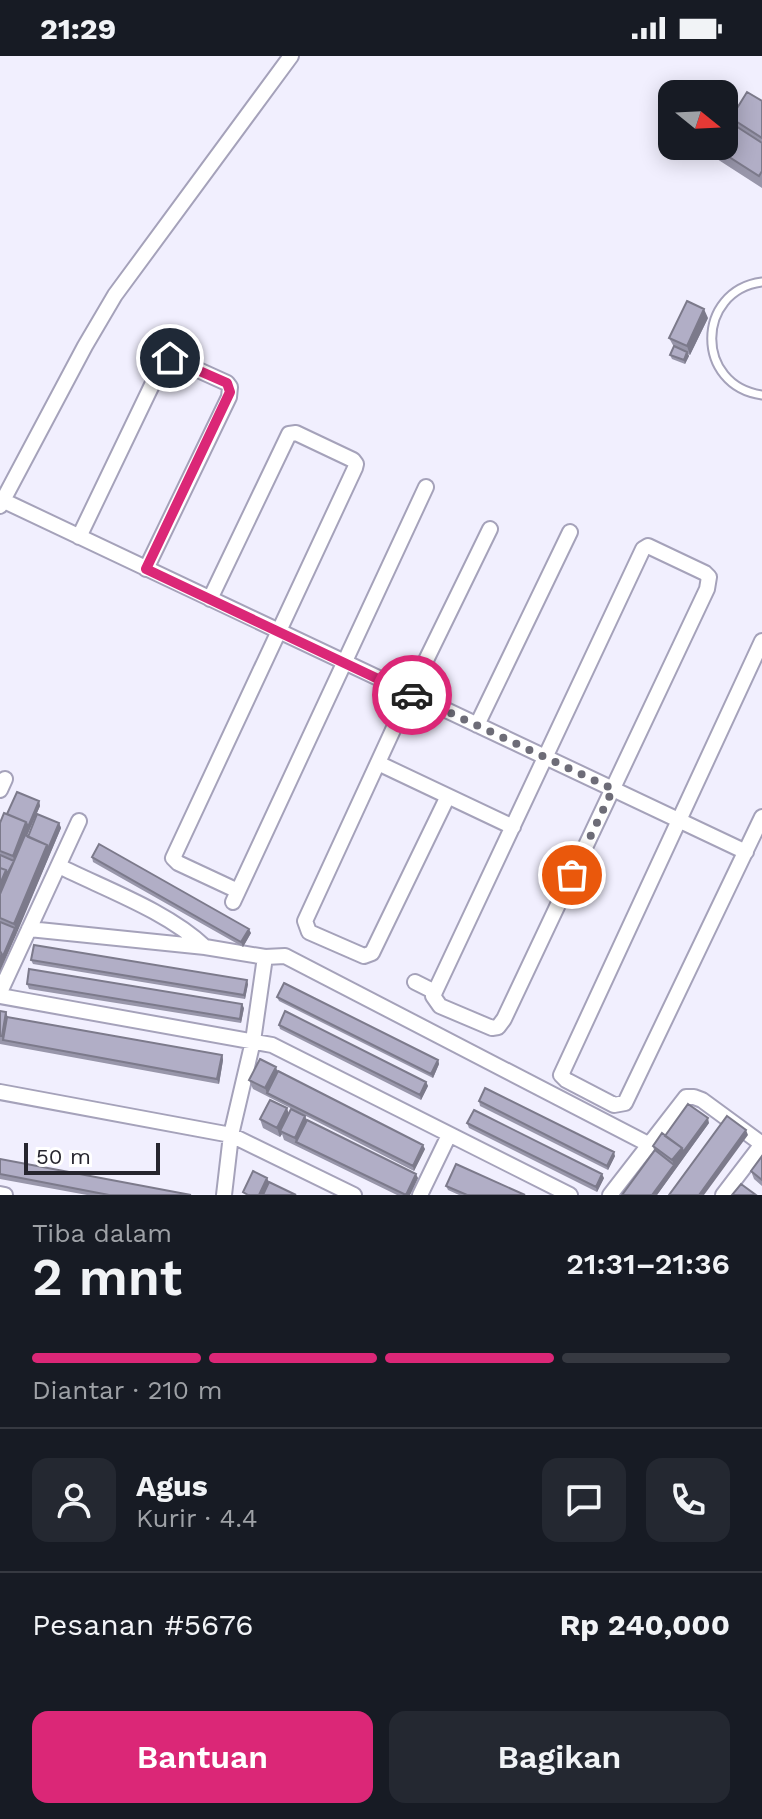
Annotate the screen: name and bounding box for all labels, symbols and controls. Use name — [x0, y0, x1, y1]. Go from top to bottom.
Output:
text: 21:29 — [40, 11, 116, 46]
north arrow — [658, 80, 738, 160]
map controls — [658, 80, 738, 160]
pin — [136, 324, 204, 392]
icon: home — [148, 336, 192, 380]
courier — [372, 655, 452, 735]
icon: car — [390, 673, 434, 717]
pin — [538, 841, 606, 909]
icon: bag — [550, 853, 594, 897]
scale bar — [24, 1139, 160, 1175]
text: 50 m — [36, 1144, 91, 1169]
text: Tiba dalam — [32, 1218, 172, 1248]
text: 21:31–21:36 — [566, 1246, 730, 1281]
text: 2 mnt — [32, 1247, 182, 1308]
text: Diantar · 210 m — [32, 1375, 223, 1405]
button: person — [32, 1458, 116, 1542]
button: chat — [542, 1458, 626, 1542]
button: phone — [646, 1458, 730, 1542]
text: Agus — [136, 1468, 208, 1503]
text: Kurir · 4.4 — [136, 1503, 258, 1533]
text: Pesanan #5676 — [32, 1607, 254, 1642]
text: Rp 240,000 — [560, 1607, 730, 1642]
button: Bantuan — [32, 1711, 373, 1803]
button: Bagikan — [389, 1711, 730, 1803]

